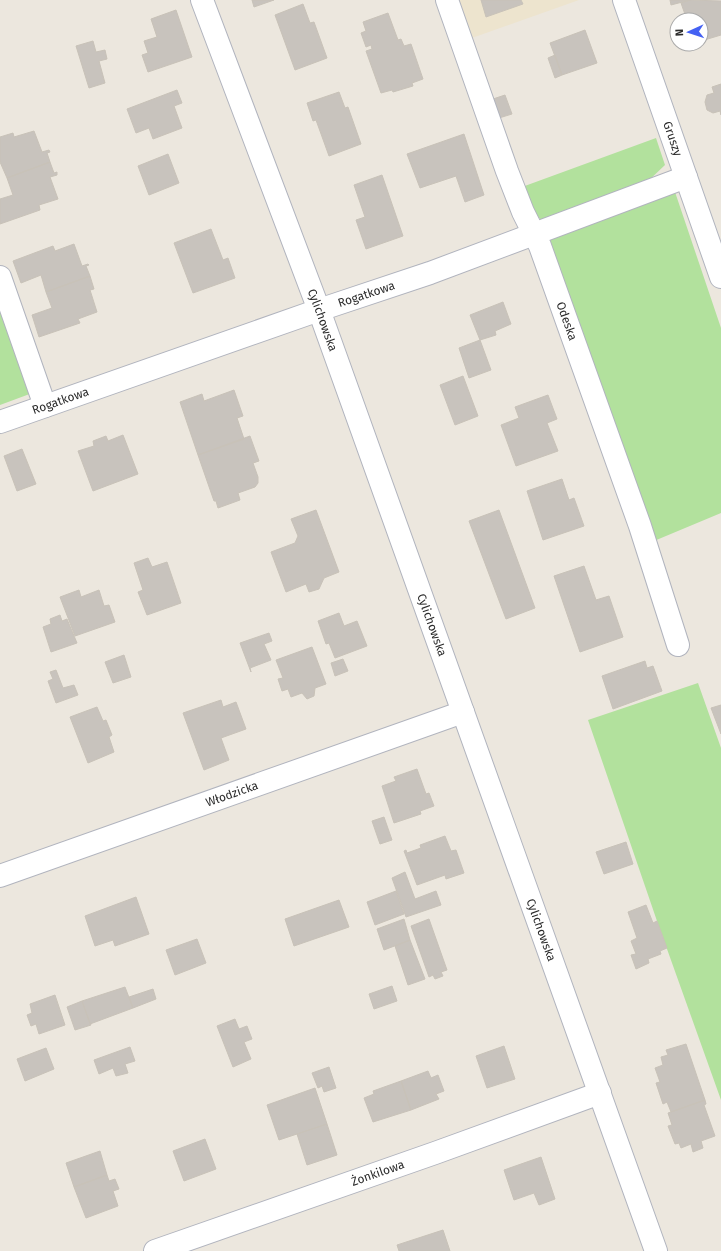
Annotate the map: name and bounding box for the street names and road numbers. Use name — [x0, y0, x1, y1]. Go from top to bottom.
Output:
street label: Gruszy — [660, 119, 685, 158]
street label: Rogatkowa — [336, 278, 397, 310]
street label: Cylichowska — [305, 287, 340, 353]
street label: Odeska — [553, 300, 580, 342]
street label: Rogatkowa — [30, 384, 91, 417]
street label: Cylichowska — [414, 592, 449, 658]
street label: Włodzicka — [204, 778, 260, 810]
street label: Cylichowska — [523, 897, 559, 963]
street label: Żonkilowa — [349, 1157, 406, 1189]

